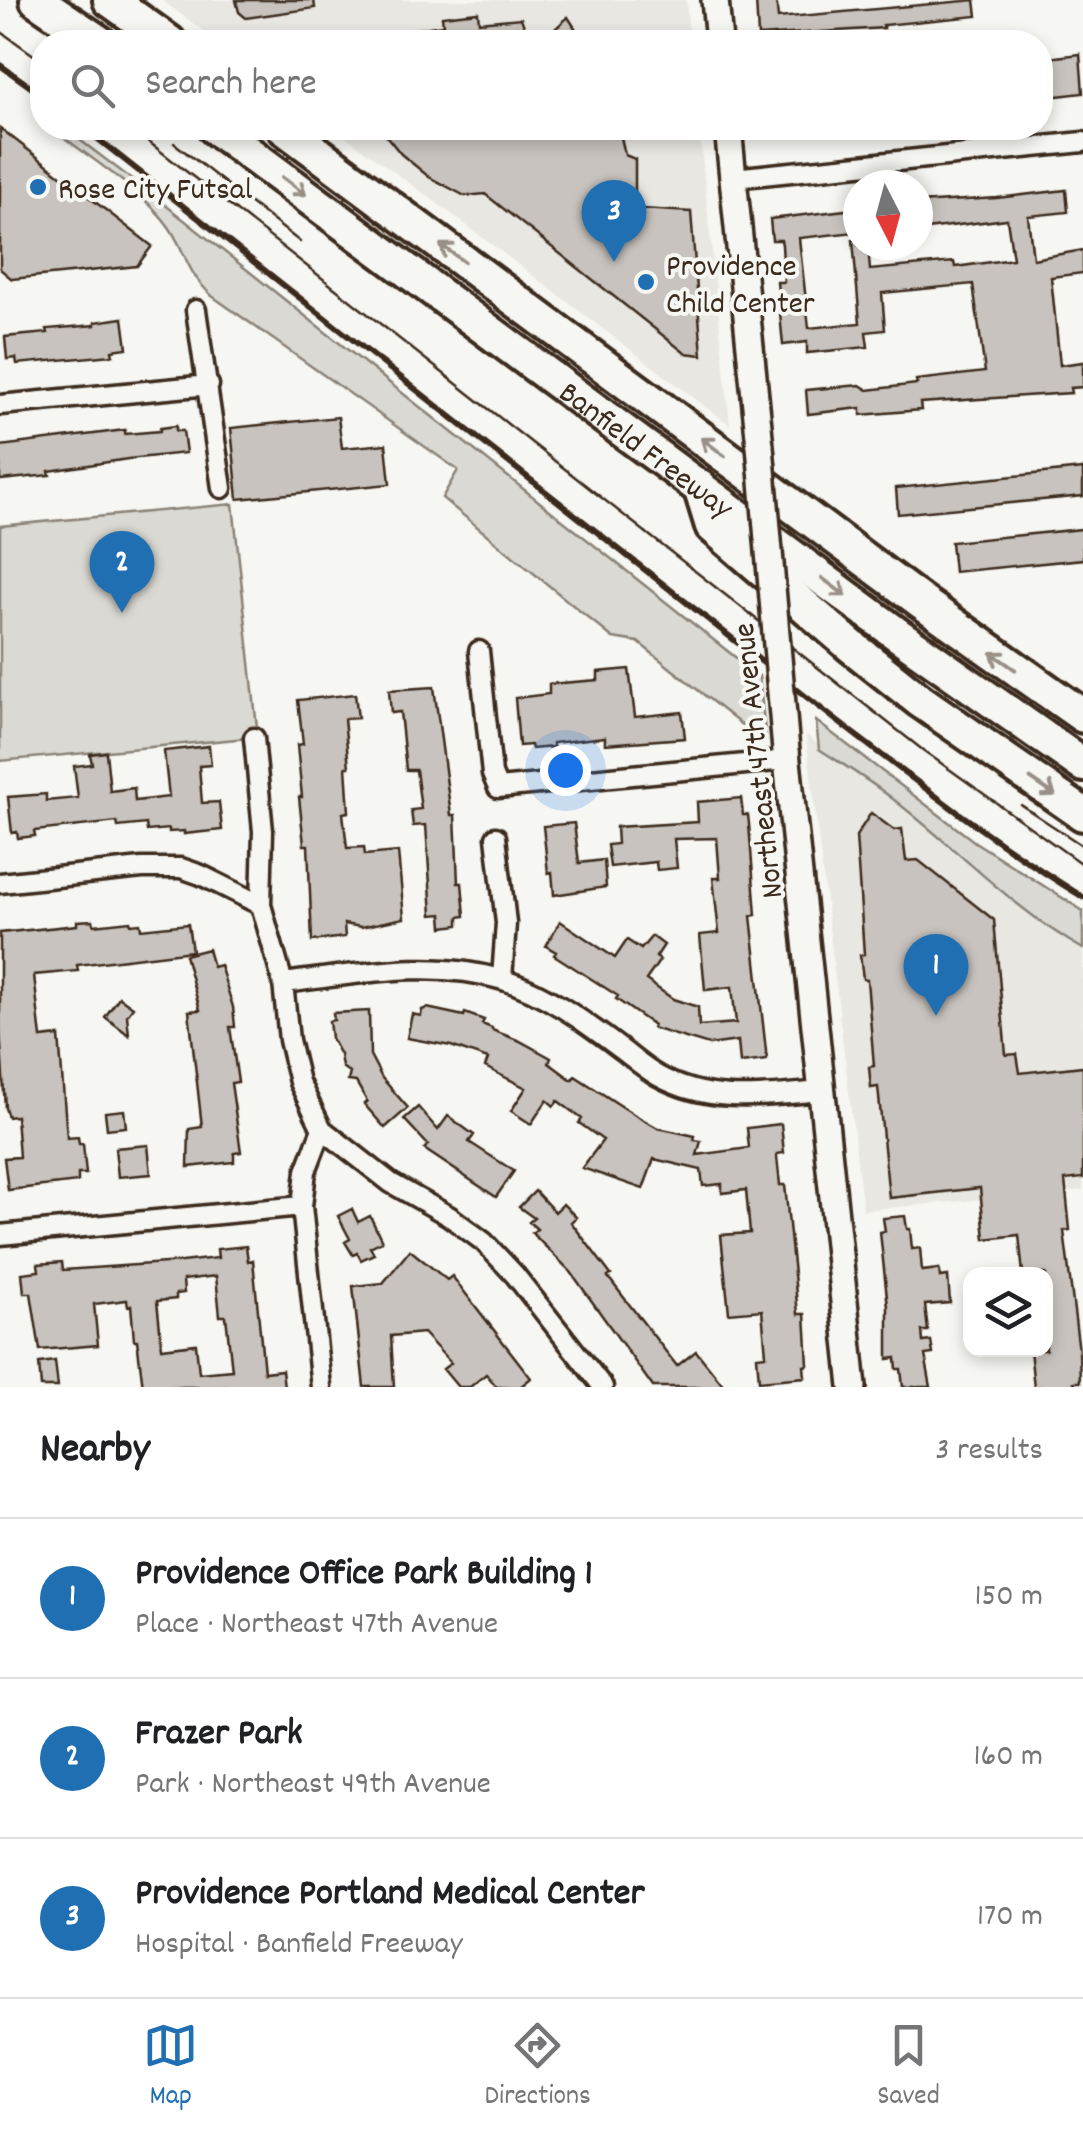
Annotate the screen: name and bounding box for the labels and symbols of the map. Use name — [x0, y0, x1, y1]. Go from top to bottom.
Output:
place label: Rose City Futsal — [58, 169, 253, 215]
north arrow — [843, 170, 933, 260]
one-way arrow — [280, 175, 307, 196]
marker: Rose City Futsal — [27, 176, 49, 198]
pin: 3 — [582, 180, 646, 262]
one-way arrow — [439, 243, 466, 264]
place label: Providence Child Center — [666, 246, 815, 329]
marker: Providence Child Center — [635, 271, 657, 293]
street label: Banfield Freeway — [547, 373, 742, 533]
one-way arrow — [700, 437, 727, 458]
pin: 2 — [90, 530, 154, 613]
one-way arrow — [820, 577, 847, 598]
street label: Northeast 47th Avenue — [724, 620, 798, 901]
one-way arrow — [990, 651, 1017, 672]
your location — [540, 745, 591, 796]
one-way arrow — [1028, 776, 1056, 797]
pin: 1 — [904, 934, 968, 1016]

